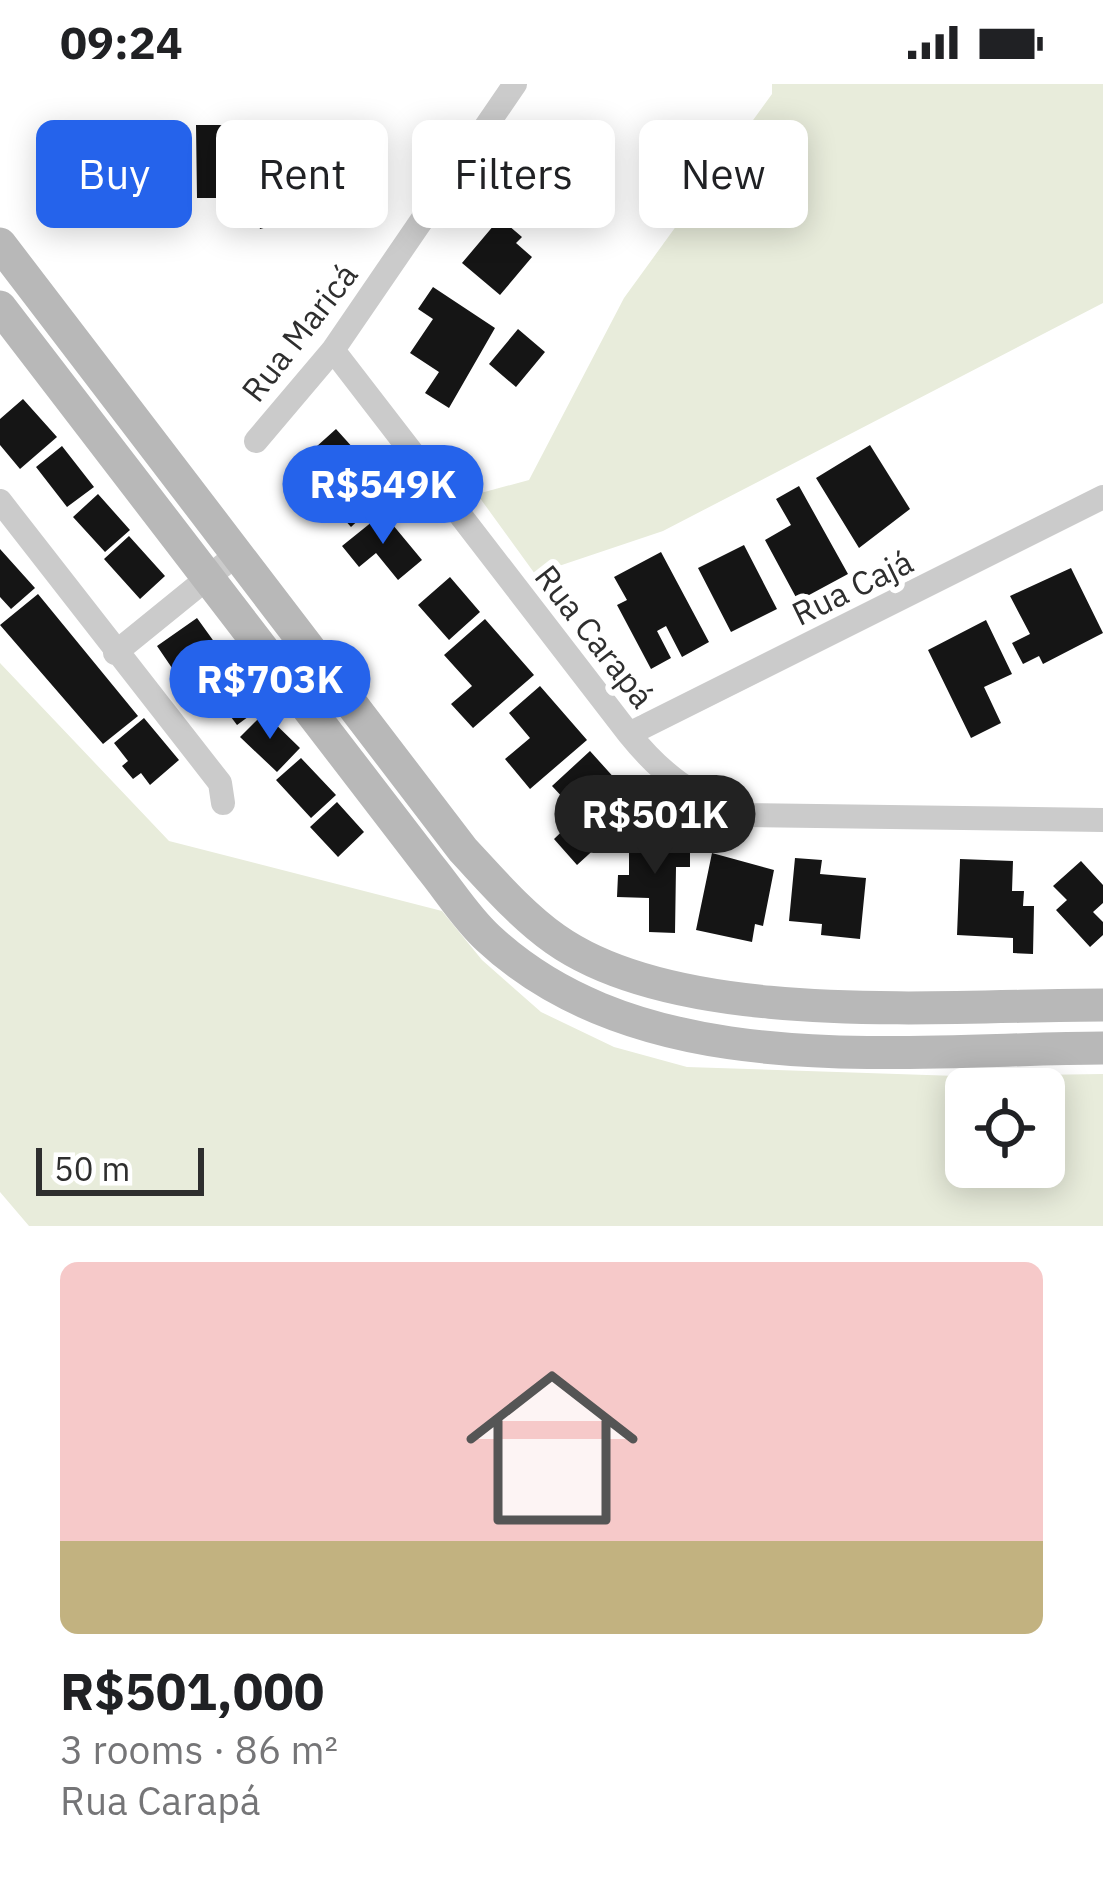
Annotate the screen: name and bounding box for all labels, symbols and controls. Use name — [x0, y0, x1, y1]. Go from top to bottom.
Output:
text: 09:24 — [60, 13, 183, 71]
chip: Buy — [36, 120, 192, 228]
chip: Rent — [216, 120, 388, 228]
chip: Filters — [412, 120, 615, 228]
chip: New — [639, 120, 808, 228]
street label: Rua Maricá — [231, 254, 367, 410]
pin: R$549K — [285, 445, 481, 547]
text: R$549K — [309, 458, 457, 509]
street label: Rua Cajá — [784, 539, 920, 635]
street label: Rua Carapá — [526, 556, 664, 716]
pin: R$703K — [172, 640, 368, 742]
text: R$703K — [196, 653, 344, 704]
pin: R$501K — [557, 775, 753, 877]
text: R$501K — [581, 788, 729, 839]
map controls — [945, 1068, 1065, 1188]
button: locate — [945, 1068, 1065, 1188]
scale bar — [36, 1142, 204, 1195]
text: 50 m — [54, 1147, 130, 1190]
icon: home — [444, 1340, 660, 1556]
text: R$501,000 — [60, 1658, 324, 1724]
text: 3 rooms · 86 m² — [60, 1724, 338, 1775]
text: Rua Carapá — [60, 1775, 261, 1826]

